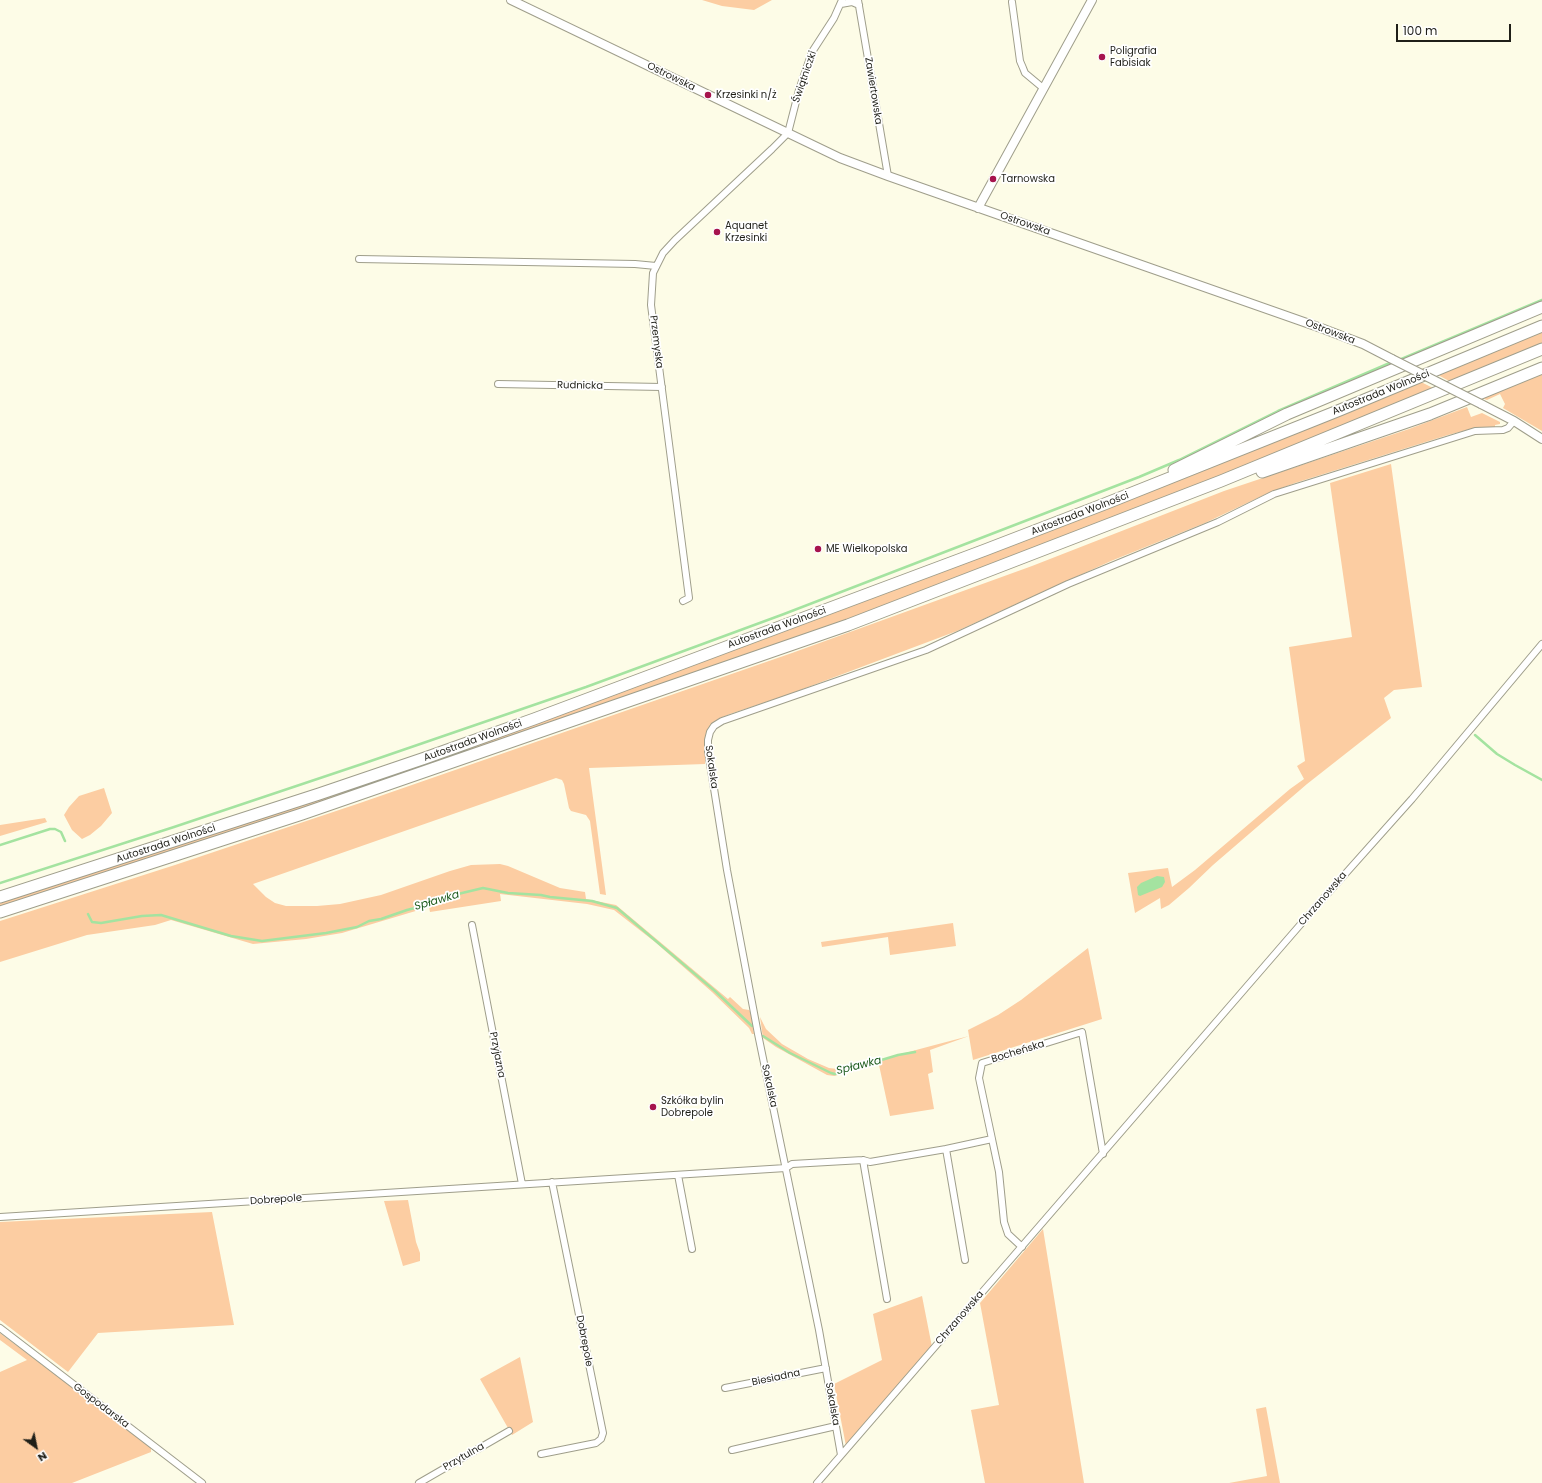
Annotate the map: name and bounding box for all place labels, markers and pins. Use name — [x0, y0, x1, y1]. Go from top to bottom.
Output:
place label: Poligrafia Fabisiak — [1110, 45, 1157, 68]
marker: Poligrafia Fabisiak — [1097, 52, 1107, 62]
place label: Krzesinki n/ż — [716, 89, 777, 101]
marker: Krzesinki n/ż — [703, 90, 713, 100]
place label: Tarnowska — [1001, 173, 1055, 185]
marker: Tarnowska — [988, 174, 998, 184]
place label: Aquanet Krzesinki — [725, 220, 768, 244]
marker: Aquanet Krzesinki — [712, 227, 722, 237]
place label: ME Wielkopolska — [826, 543, 908, 555]
marker: ME Wielkopolska — [813, 544, 823, 554]
place label: Szkółka bylin Dobrepole — [661, 1095, 724, 1118]
marker: Szkółka bylin Dobrepole — [648, 1102, 658, 1112]

